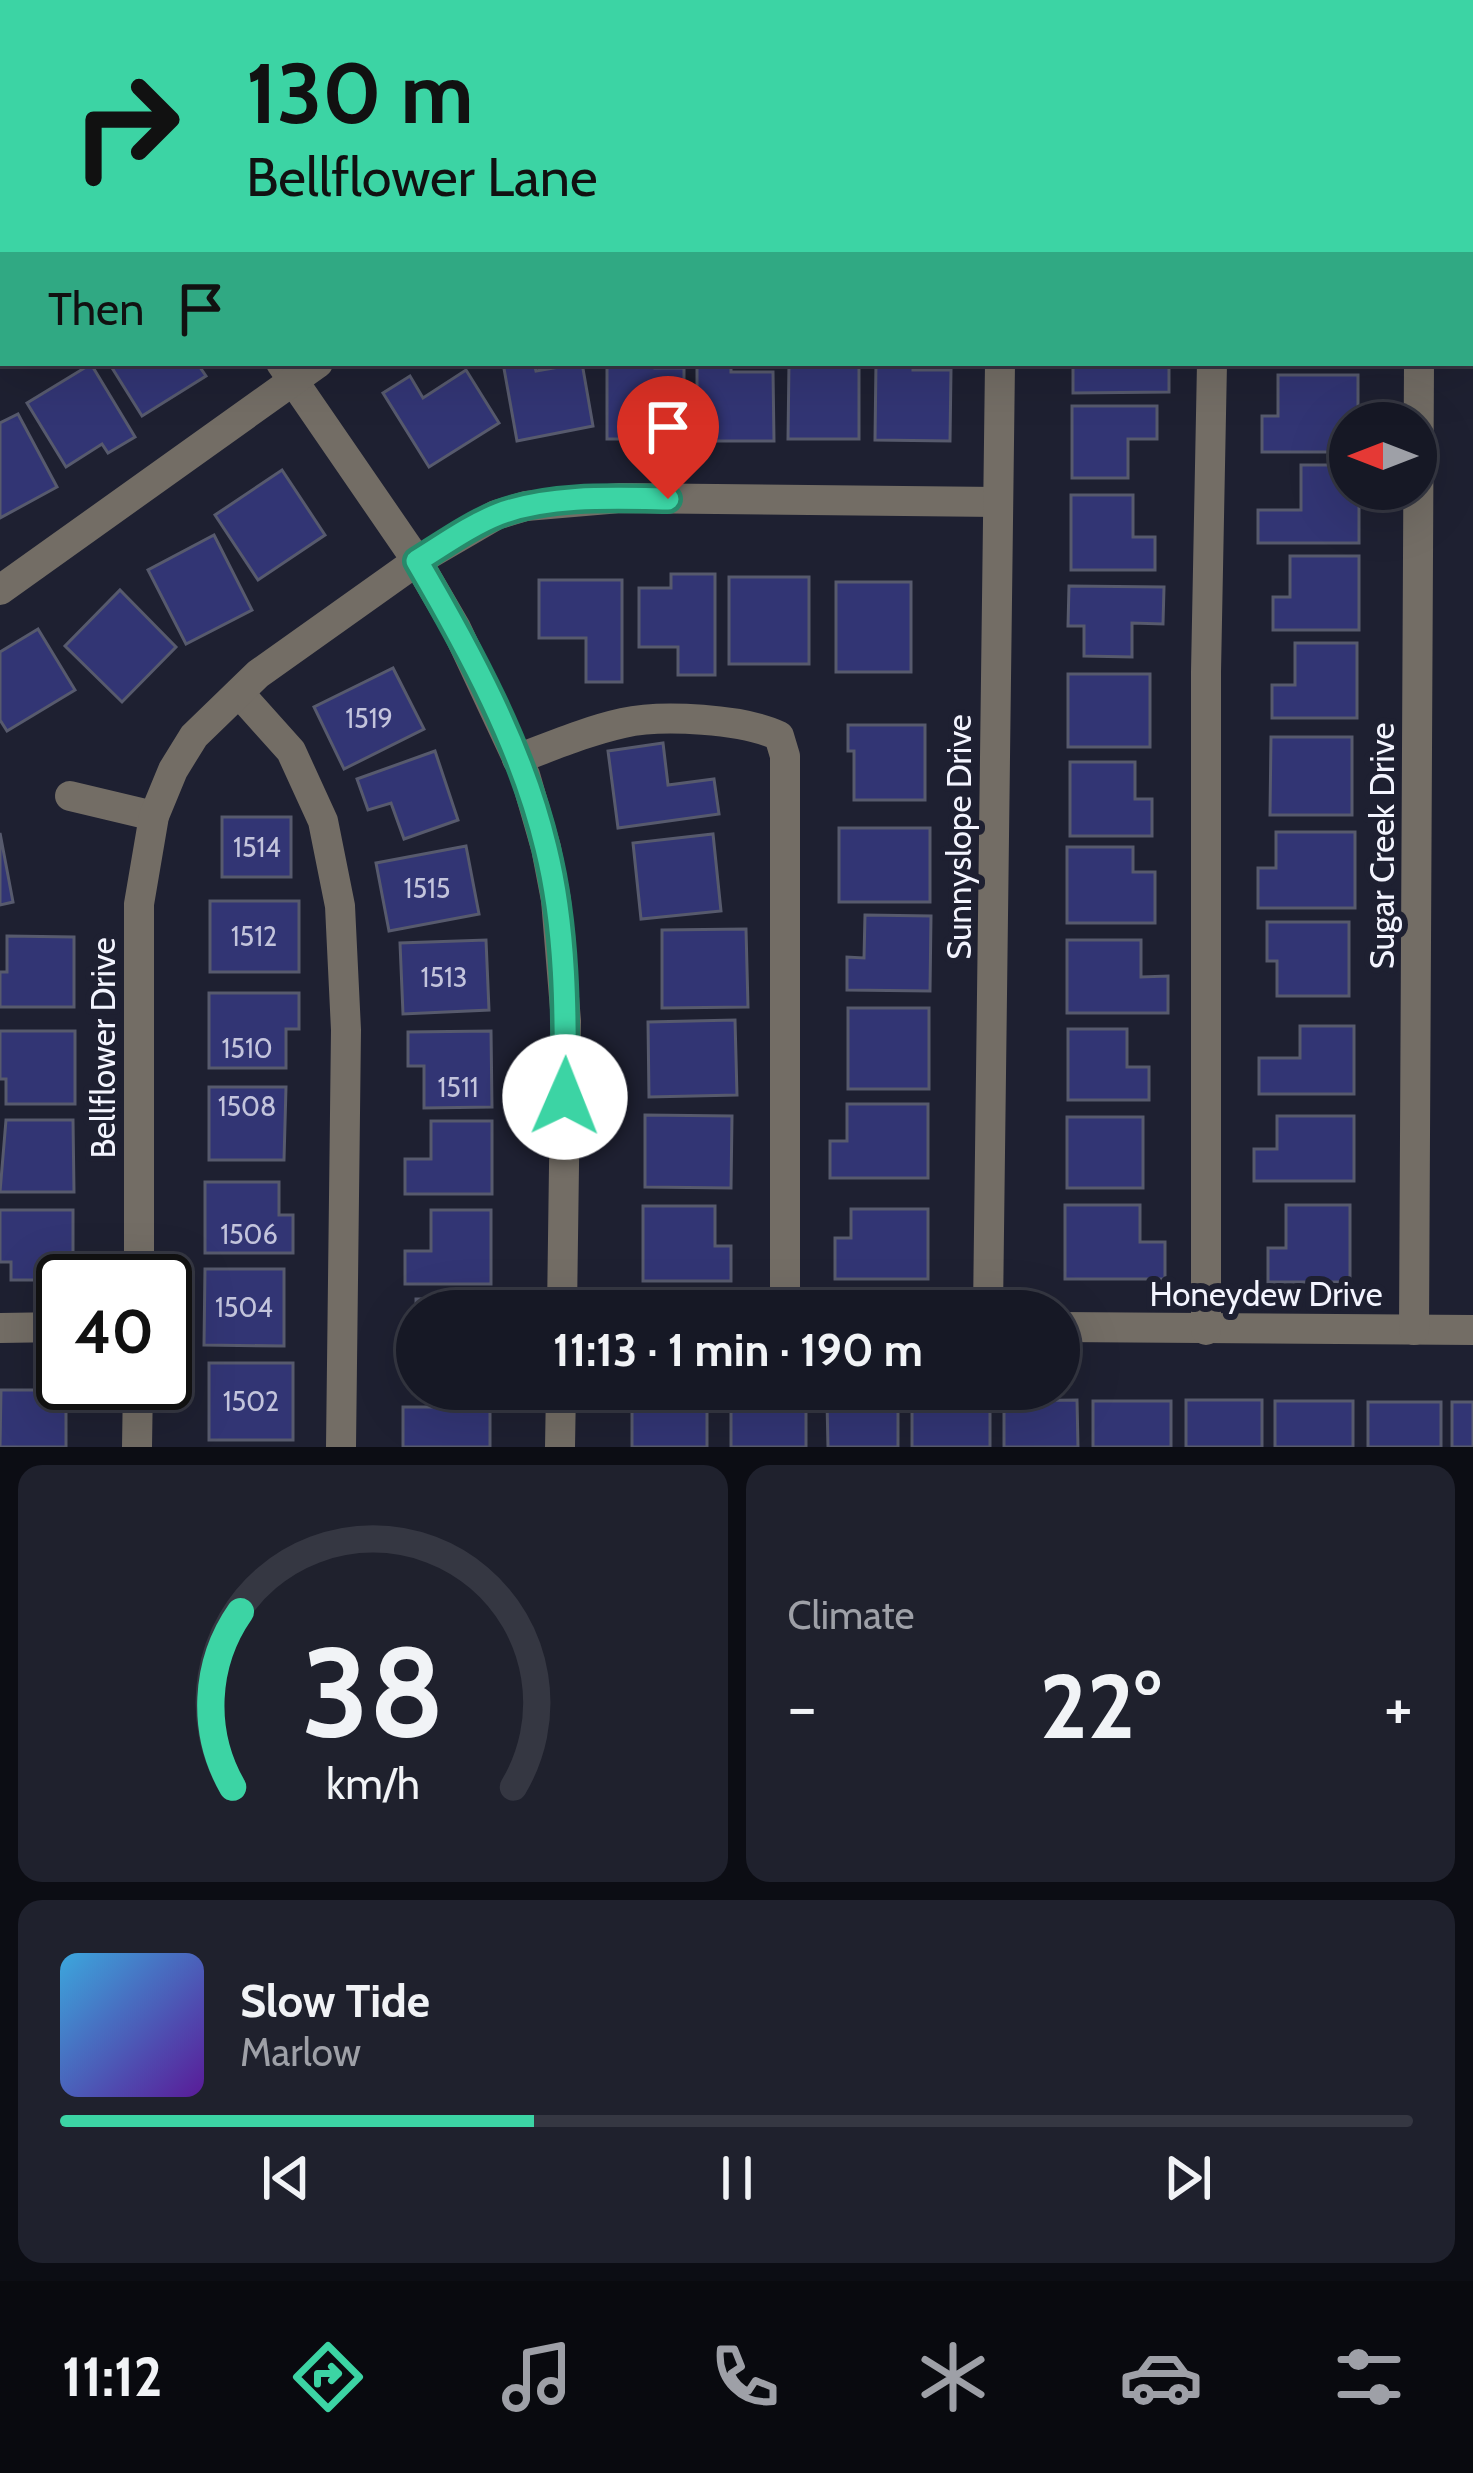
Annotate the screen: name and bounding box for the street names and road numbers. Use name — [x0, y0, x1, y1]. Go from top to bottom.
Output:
street label: Sunnyslope Drive — [939, 714, 979, 960]
street label: Sugar Creek Drive — [1362, 723, 1402, 969]
street label: Bellflower Drive — [83, 937, 123, 1159]
street label: Honeydew Drive — [1149, 1274, 1383, 1314]

